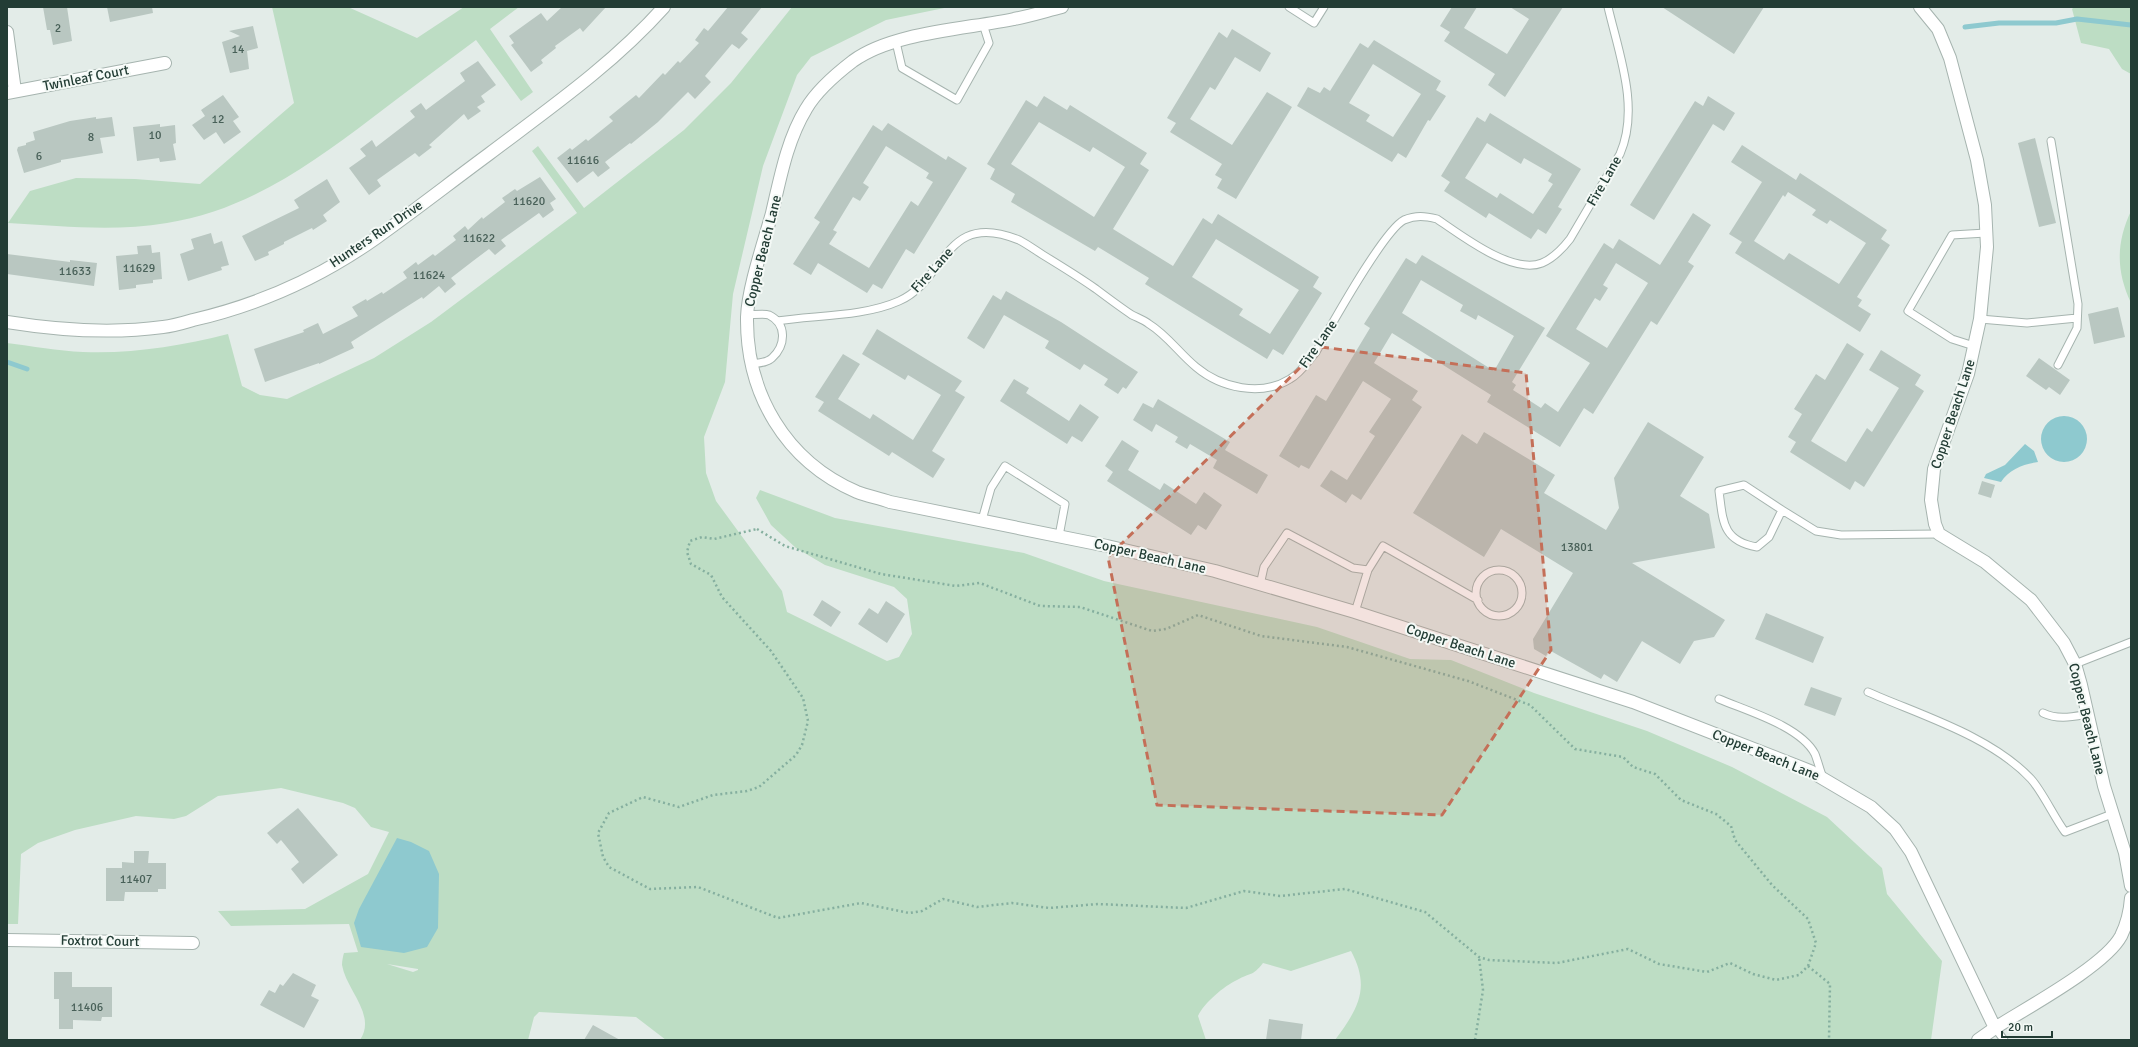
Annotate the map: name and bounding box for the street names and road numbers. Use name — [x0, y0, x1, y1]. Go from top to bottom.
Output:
street label: Twinleaf Court — [42, 61, 130, 95]
street label: Fire Lane — [1583, 153, 1625, 209]
street label: Copper Beach Lane — [741, 193, 785, 309]
street label: Hunters Run Drive — [326, 197, 426, 271]
street label: Fire Lane — [907, 244, 957, 296]
street label: Fire Lane — [1295, 317, 1341, 371]
street label: Copper Beach Lane — [1927, 357, 1979, 471]
street label: Copper Beach Lane — [1092, 535, 1208, 577]
street label: Copper Beach Lane — [1404, 620, 1518, 672]
street label: Copper Beach Lane — [2065, 661, 2109, 777]
street label: Copper Beach Lane — [1710, 726, 1822, 784]
street label: Foxtrot Court — [60, 932, 140, 950]

